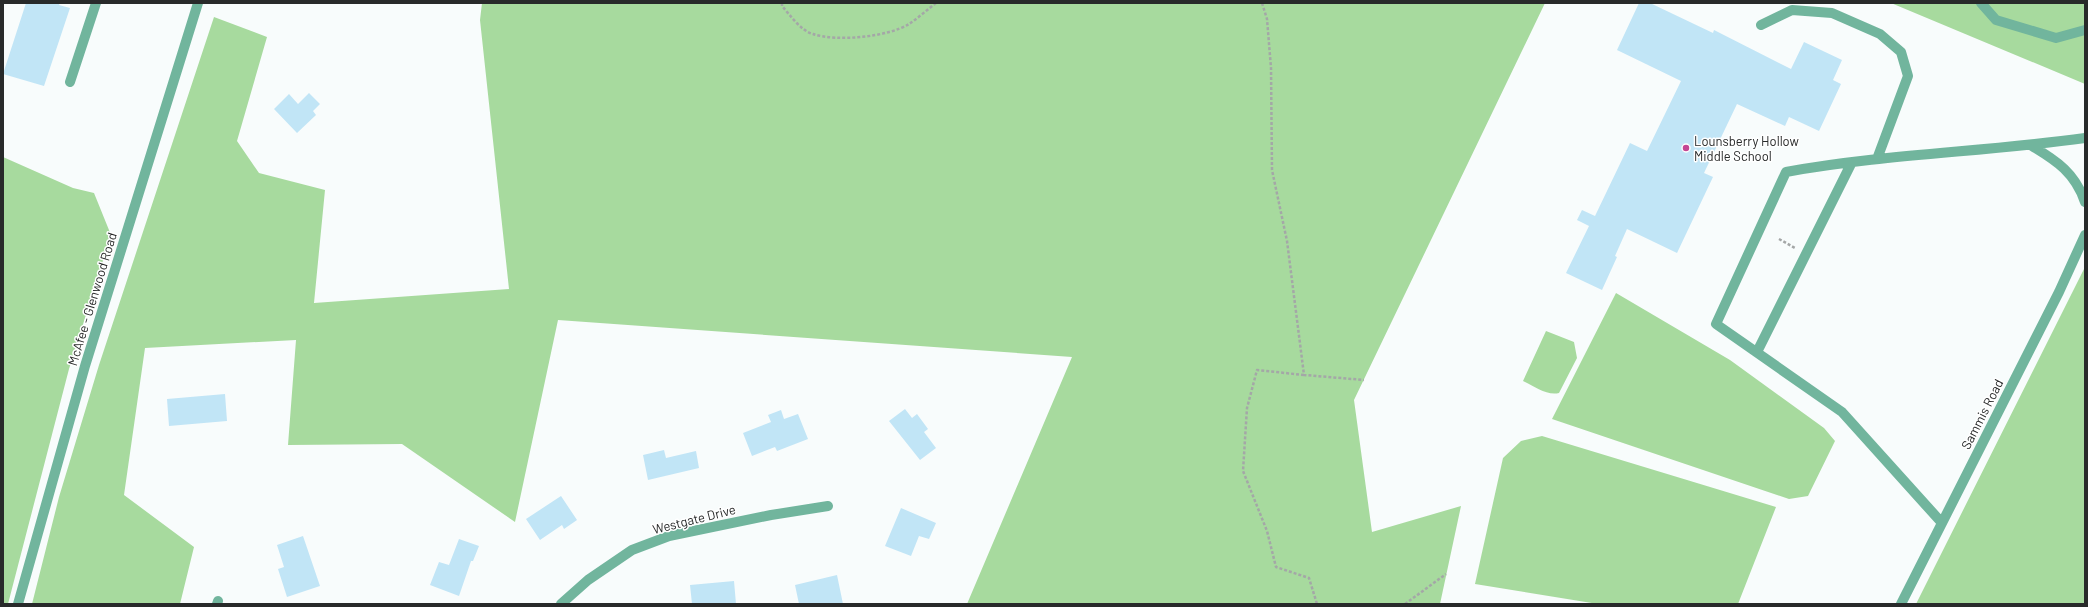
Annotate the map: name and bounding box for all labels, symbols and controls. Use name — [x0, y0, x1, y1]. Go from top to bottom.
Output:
place label: Lounsberry Hollow Middle School — [1694, 133, 1799, 164]
marker: Lounsberry Hollow Middle School — [1681, 143, 1691, 153]
street label: McAfee - Glenwood Road — [64, 230, 120, 368]
street label: Sammis Road — [1957, 376, 2007, 452]
street label: Westgate Drive — [651, 501, 737, 537]

